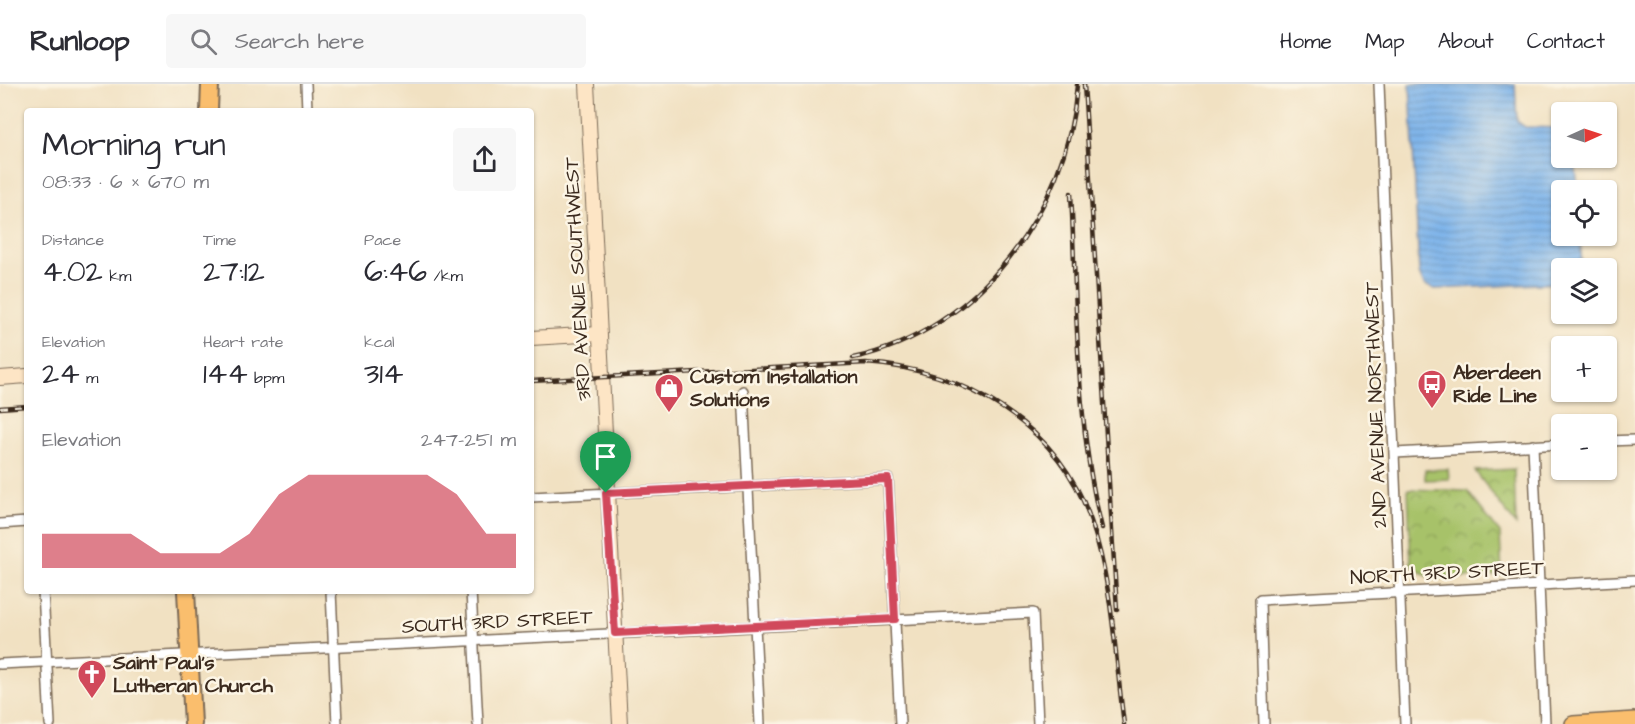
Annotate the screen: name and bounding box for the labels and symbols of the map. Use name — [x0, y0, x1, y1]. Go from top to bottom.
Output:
north arrow — [1551, 102, 1617, 168]
street label: 3RD AVENUE SOUTHWEST — [558, 156, 598, 402]
street label: 2ND AVENUE NORTHWEST — [1358, 281, 1394, 529]
place label: Aberdeen Ride Line — [1453, 359, 1541, 410]
place label: Custom Installation Solutions — [689, 363, 857, 414]
bus stop icon: Aberdeen Ride Line — [1416, 368, 1448, 410]
shop icon: Custom Installation Solutions — [653, 372, 685, 414]
pin — [580, 431, 631, 493]
street label: NORTH 3RD STREET — [1350, 554, 1545, 592]
street label: SOUTH 3RD STREET — [401, 603, 594, 641]
place label: Saint Paul's Lutheran Church — [112, 649, 274, 700]
church icon: Saint Paul's Lutheran Church — [76, 658, 108, 700]

